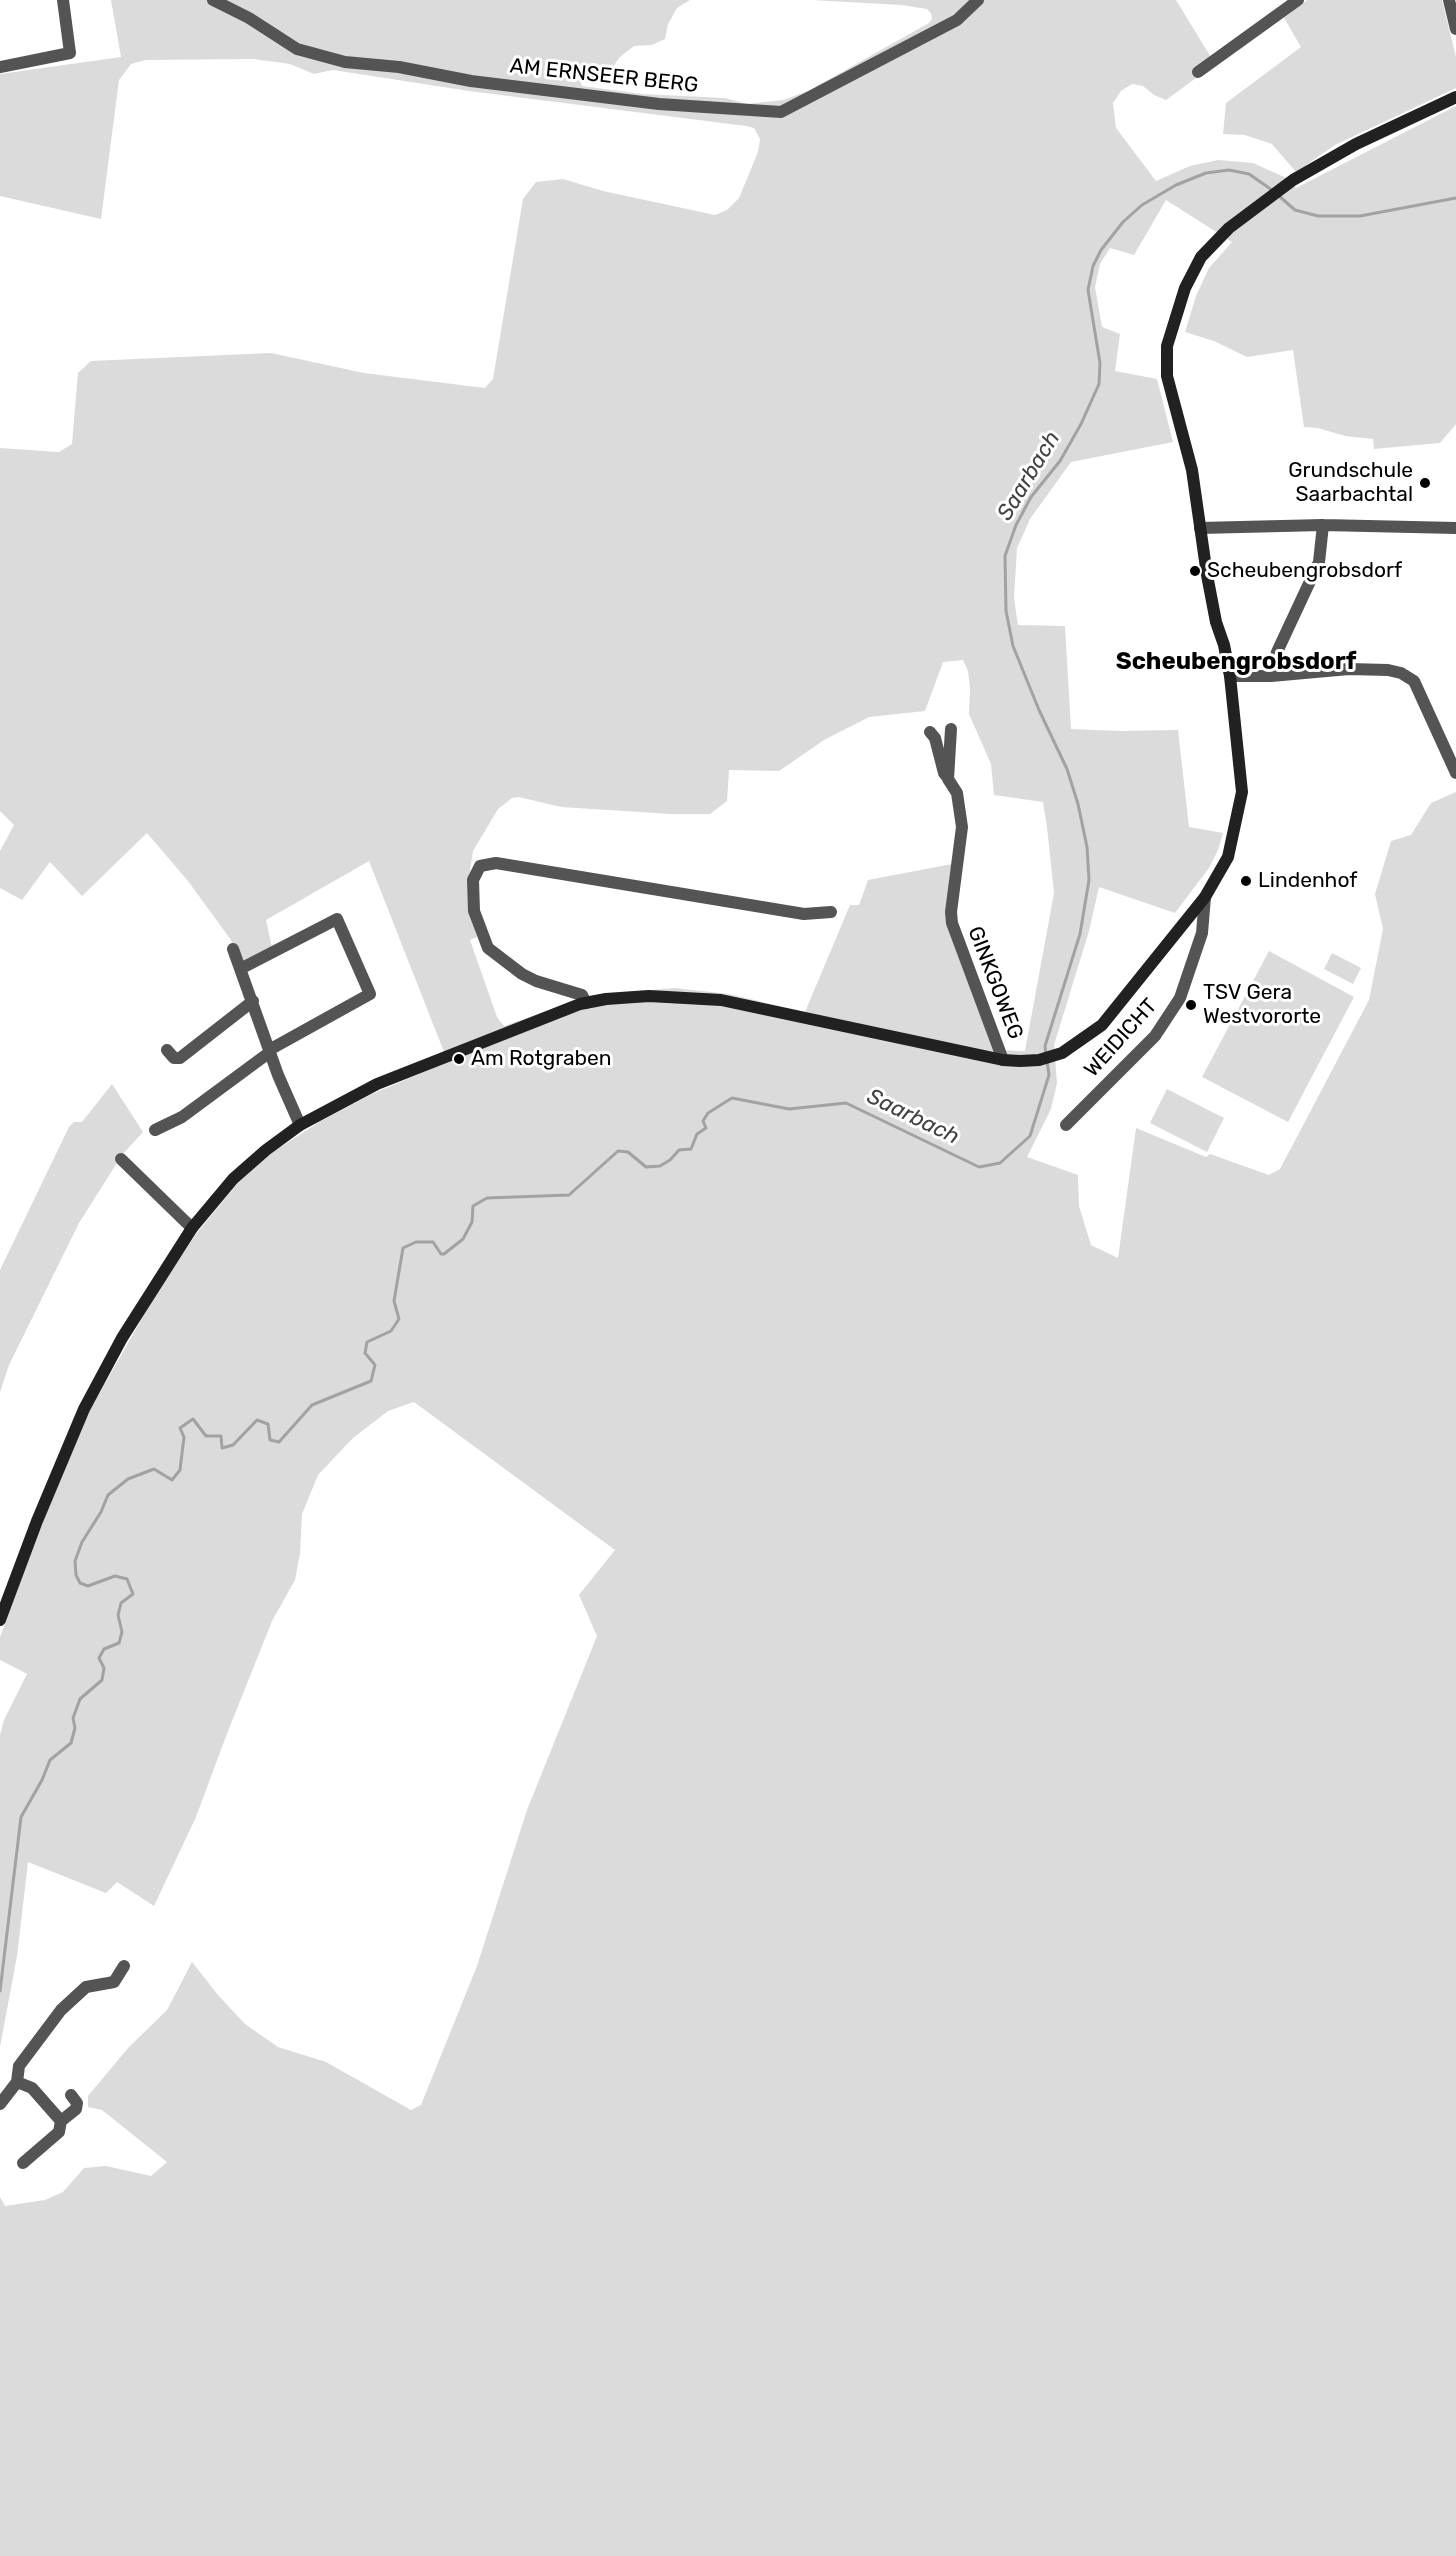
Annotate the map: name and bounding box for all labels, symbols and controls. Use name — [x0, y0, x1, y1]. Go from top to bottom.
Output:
street label: AM ERNSEER BERG — [509, 54, 699, 98]
water label: Saarbach — [992, 427, 1066, 525]
place label: Grundschule Saarbachtal — [1288, 458, 1413, 508]
marker: Grundschule Saarbachtal — [1418, 476, 1432, 490]
place label: Scheubengrobsdorf — [1207, 558, 1402, 584]
marker: Scheubengrobsdorf — [1188, 564, 1202, 578]
district label: Scheubengrobsdorf — [1116, 648, 1356, 676]
place label: Lindenhof — [1258, 868, 1357, 894]
marker: Lindenhof — [1239, 874, 1253, 888]
street label: GINKGOWEG — [962, 923, 1028, 1043]
place label: TSV Gera Westvororte — [1203, 980, 1321, 1030]
street label: WEIDICHT — [1079, 994, 1163, 1082]
marker: TSV Gera Westvororte — [1184, 998, 1198, 1012]
place label: Am Rotgraben — [471, 1046, 612, 1072]
marker: Am Rotgraben — [452, 1052, 466, 1066]
water label: Saarbach — [863, 1083, 963, 1151]

